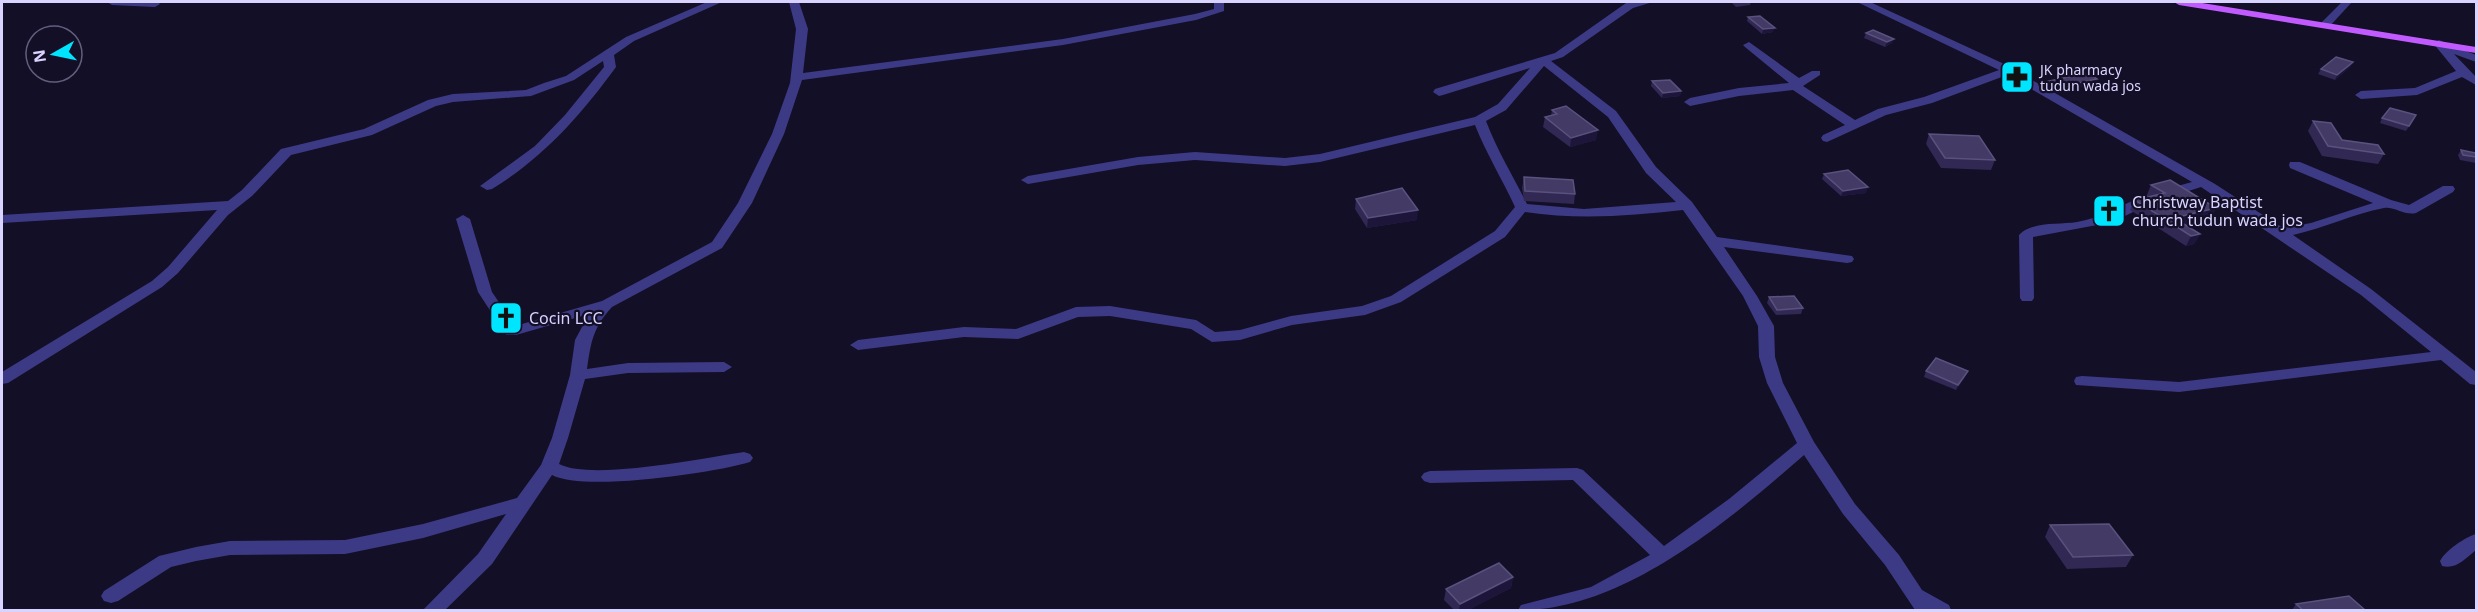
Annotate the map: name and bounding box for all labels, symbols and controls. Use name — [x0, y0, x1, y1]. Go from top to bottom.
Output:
north arrow — [24, 24, 84, 84]
text: N — [27, 48, 51, 64]
pharmacy icon: JK pharmacy tudun wada jos — [1999, 59, 2035, 95]
place label: JK pharmacy tudun wada jos — [2038, 60, 2141, 95]
place label: Christway Baptist church tudun wada jos — [2132, 191, 2303, 231]
church icon: Christway Baptist church tudun wada jos — [2091, 193, 2127, 229]
church icon: Cocin LCC — [488, 300, 524, 336]
place label: Cocin LCC — [529, 307, 603, 329]

